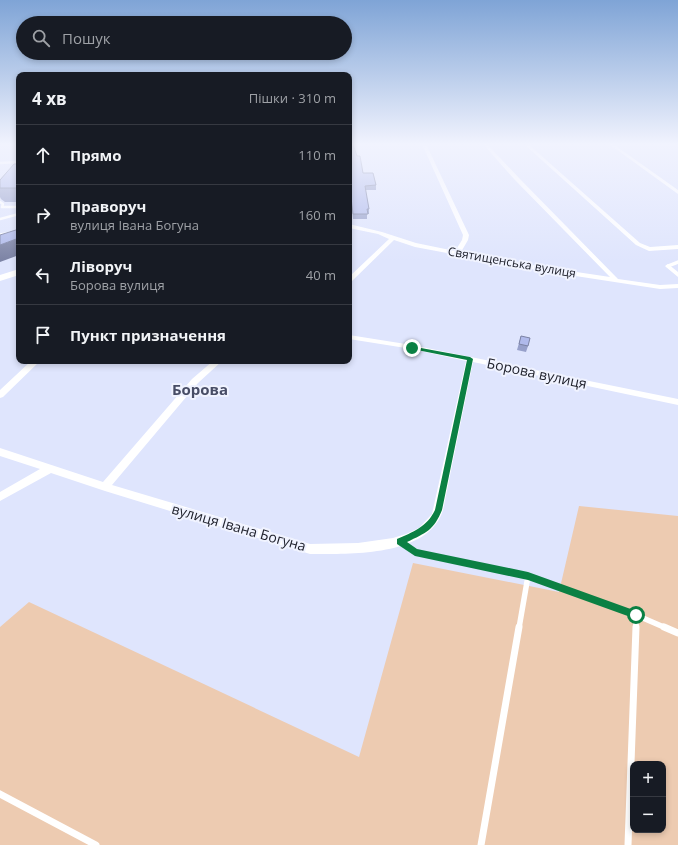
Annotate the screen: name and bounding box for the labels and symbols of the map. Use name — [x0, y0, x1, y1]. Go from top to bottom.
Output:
street label: Святищенська вулиця — [447, 242, 577, 282]
route end — [403, 339, 421, 357]
street label: Борова вулиця — [485, 353, 589, 393]
district label: Борова — [172, 379, 228, 399]
street label: вулиця Івана Богуна — [170, 499, 308, 555]
route start — [627, 606, 645, 624]

